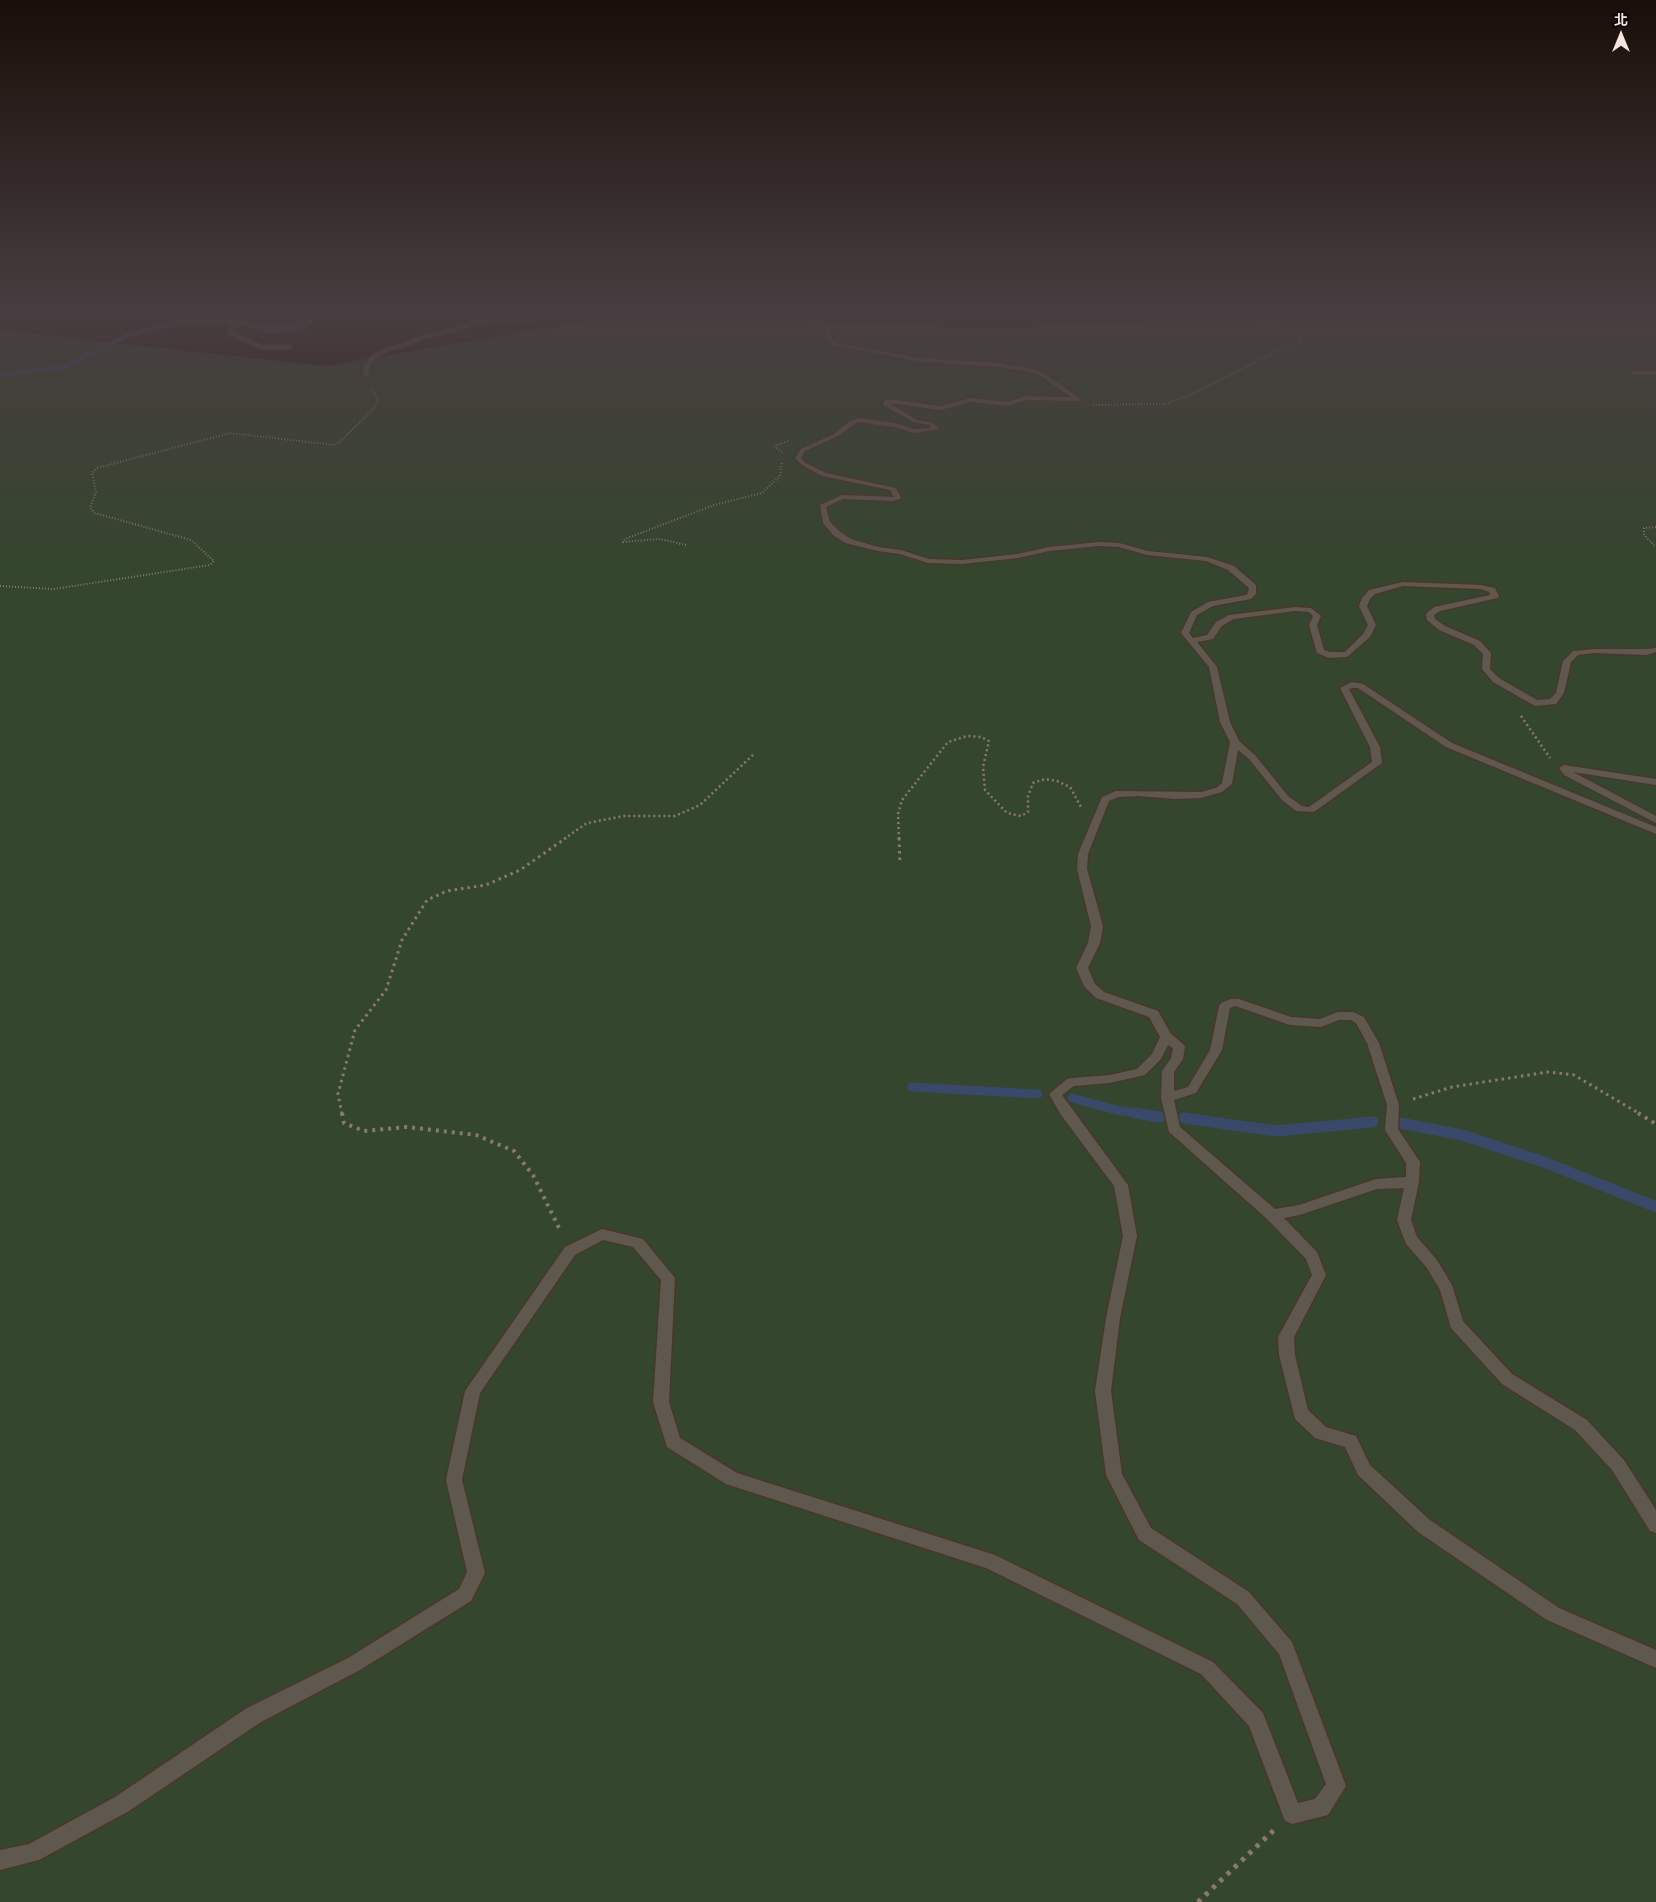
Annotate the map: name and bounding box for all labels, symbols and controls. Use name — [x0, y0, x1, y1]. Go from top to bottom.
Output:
north arrow — [1596, 10, 1646, 60]
text: 北 — [1614, 12, 1628, 28]

